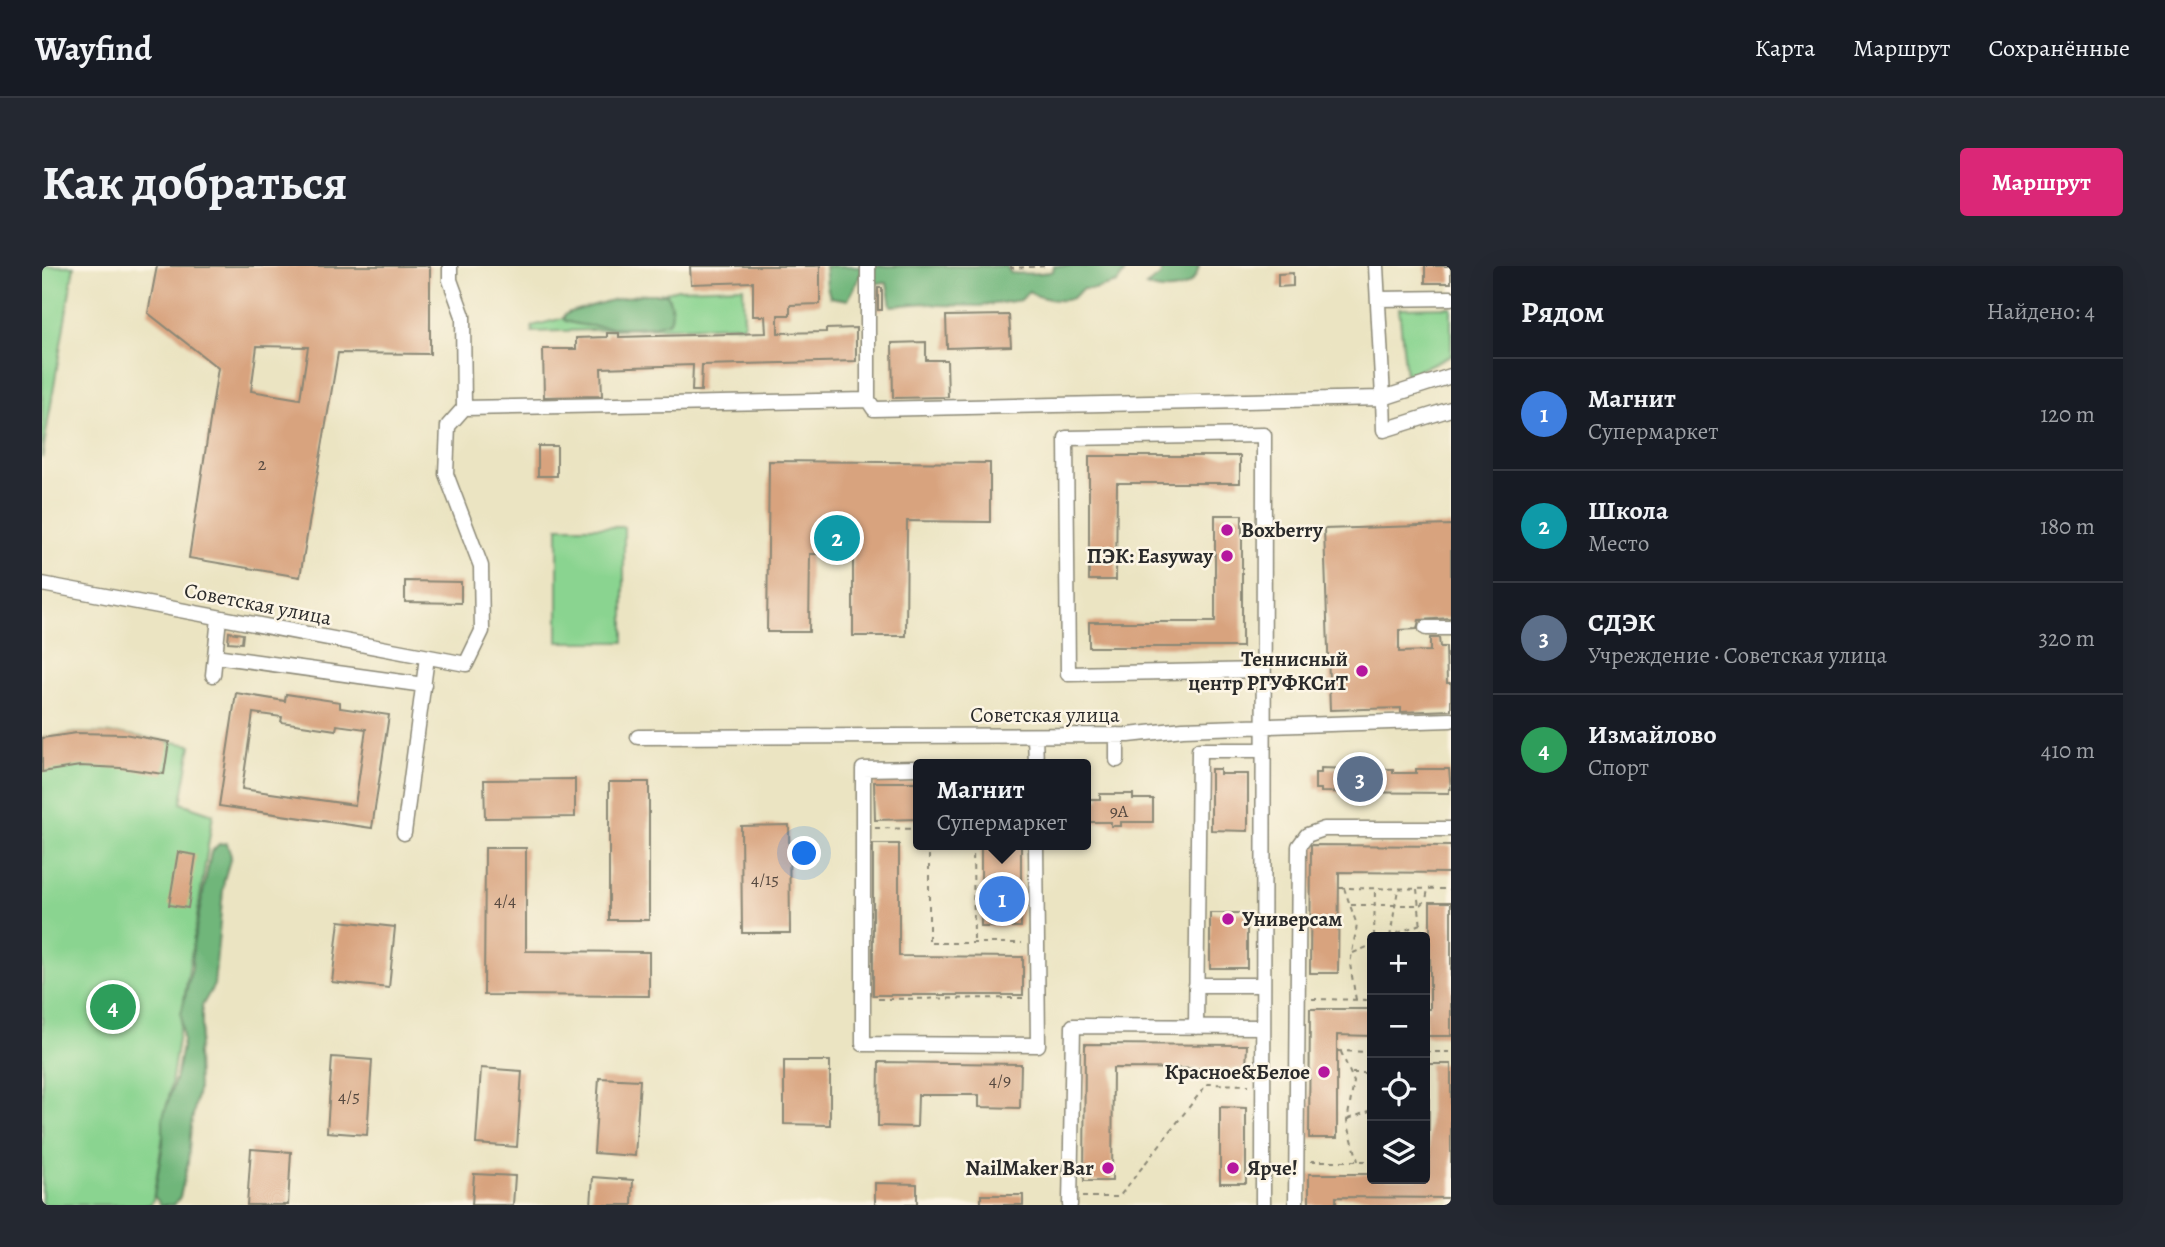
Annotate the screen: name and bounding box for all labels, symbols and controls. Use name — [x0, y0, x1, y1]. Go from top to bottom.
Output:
text: Wayfind — [35, 26, 152, 71]
text: Карта — [1755, 32, 1815, 64]
text: Маршрут — [1853, 32, 1951, 64]
text: Сохранённые — [1989, 32, 2130, 64]
button: Маршрут — [1960, 148, 2123, 216]
text: Как добраться — [42, 149, 348, 216]
text: Рядом — [1521, 292, 1604, 332]
text: Найдено: 4 — [1987, 296, 2095, 327]
text: Магнит — [1588, 381, 1676, 416]
text: 1 — [1540, 399, 1548, 430]
text: 120 m — [2040, 399, 2095, 430]
text: Супермаркет — [1588, 416, 1719, 447]
house number: 2 — [258, 452, 267, 476]
text: Школа — [1588, 493, 1668, 528]
text: 2 — [1538, 511, 1550, 542]
text: 180 m — [2040, 511, 2095, 542]
pin: 2 — [814, 512, 860, 564]
place label: Boxberry — [1241, 516, 1324, 544]
marker: Boxberry — [1219, 522, 1235, 538]
text: Место — [1588, 528, 1649, 559]
place label: ПЭК: Easyway — [1087, 542, 1214, 570]
marker: ПЭК: Easyway — [1219, 548, 1235, 564]
street label: Советская улица — [182, 576, 334, 632]
text: СДЭК — [1588, 605, 1655, 640]
text: 3 — [1539, 623, 1549, 654]
text: 320 m — [2039, 623, 2095, 654]
text: Учреждение · Советская улица — [1588, 640, 1887, 671]
place label: Теннисный центр РГУФКСиТ — [1188, 645, 1348, 697]
marker: Теннисный центр РГУФКСиТ — [1354, 663, 1370, 679]
street label: Советская улица — [970, 701, 1120, 729]
text: Измайлово — [1588, 717, 1717, 752]
text: 4 — [1539, 735, 1549, 766]
text: 410 m — [2041, 735, 2095, 766]
text: Спорт — [1588, 752, 1649, 783]
pin: 3 — [1337, 753, 1383, 805]
popup — [913, 759, 1091, 850]
text: Магнит — [937, 772, 1025, 807]
house number: 9А — [1110, 799, 1129, 823]
text: Супермаркет — [937, 807, 1067, 838]
your location — [787, 836, 821, 870]
house number: 4/15 — [751, 867, 779, 891]
pin: 1 — [979, 873, 1025, 925]
house number: 4/4 — [494, 888, 516, 912]
place label: Универсам — [1242, 905, 1343, 933]
marker: Универсам — [1220, 911, 1236, 927]
map controls — [1367, 932, 1430, 1184]
button: + — [1367, 932, 1430, 995]
pin: 4 — [90, 981, 136, 1033]
button: − — [1367, 995, 1430, 1058]
place label: Красное&Белое — [1165, 1058, 1310, 1086]
button: locate — [1367, 1058, 1430, 1121]
marker: Красное&Белое — [1316, 1064, 1332, 1080]
house number: 4/9 — [989, 1068, 1011, 1092]
house number: 4/5 — [338, 1084, 360, 1108]
button: layers — [1367, 1121, 1430, 1184]
place label: NailMaker Bar — [965, 1154, 1094, 1182]
place label: Ярче! — [1247, 1154, 1298, 1182]
marker: NailMaker Bar — [1100, 1160, 1116, 1176]
marker: Ярче! — [1225, 1160, 1241, 1176]

